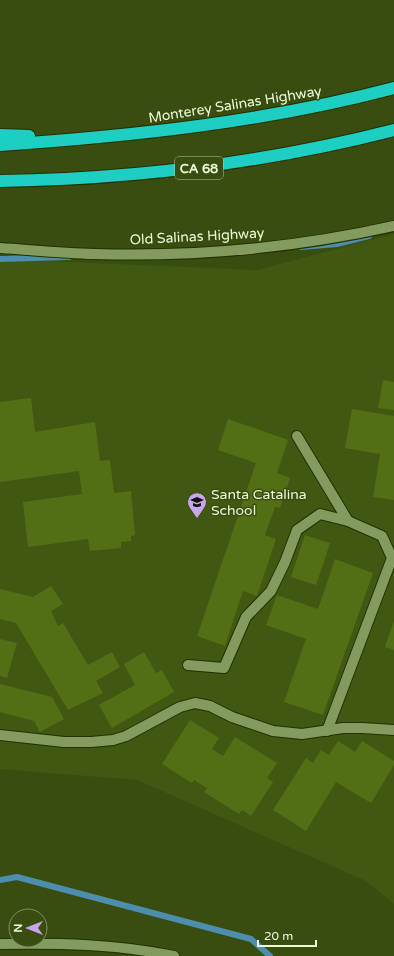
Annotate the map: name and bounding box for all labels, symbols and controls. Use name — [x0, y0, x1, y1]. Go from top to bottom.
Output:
street label: Monterey Salinas Highway — [147, 82, 323, 127]
road number: CA 68 — [175, 157, 223, 179]
street label: Old Salinas Highway — [129, 224, 265, 249]
place label: Santa Catalina School — [211, 486, 307, 519]
school or university icon: Santa Catalina School — [186, 491, 208, 519]
north arrow — [8, 908, 48, 948]
scale bar — [258, 922, 316, 948]
text: N — [12, 924, 25, 932]
text: 20 m — [264, 929, 293, 943]

